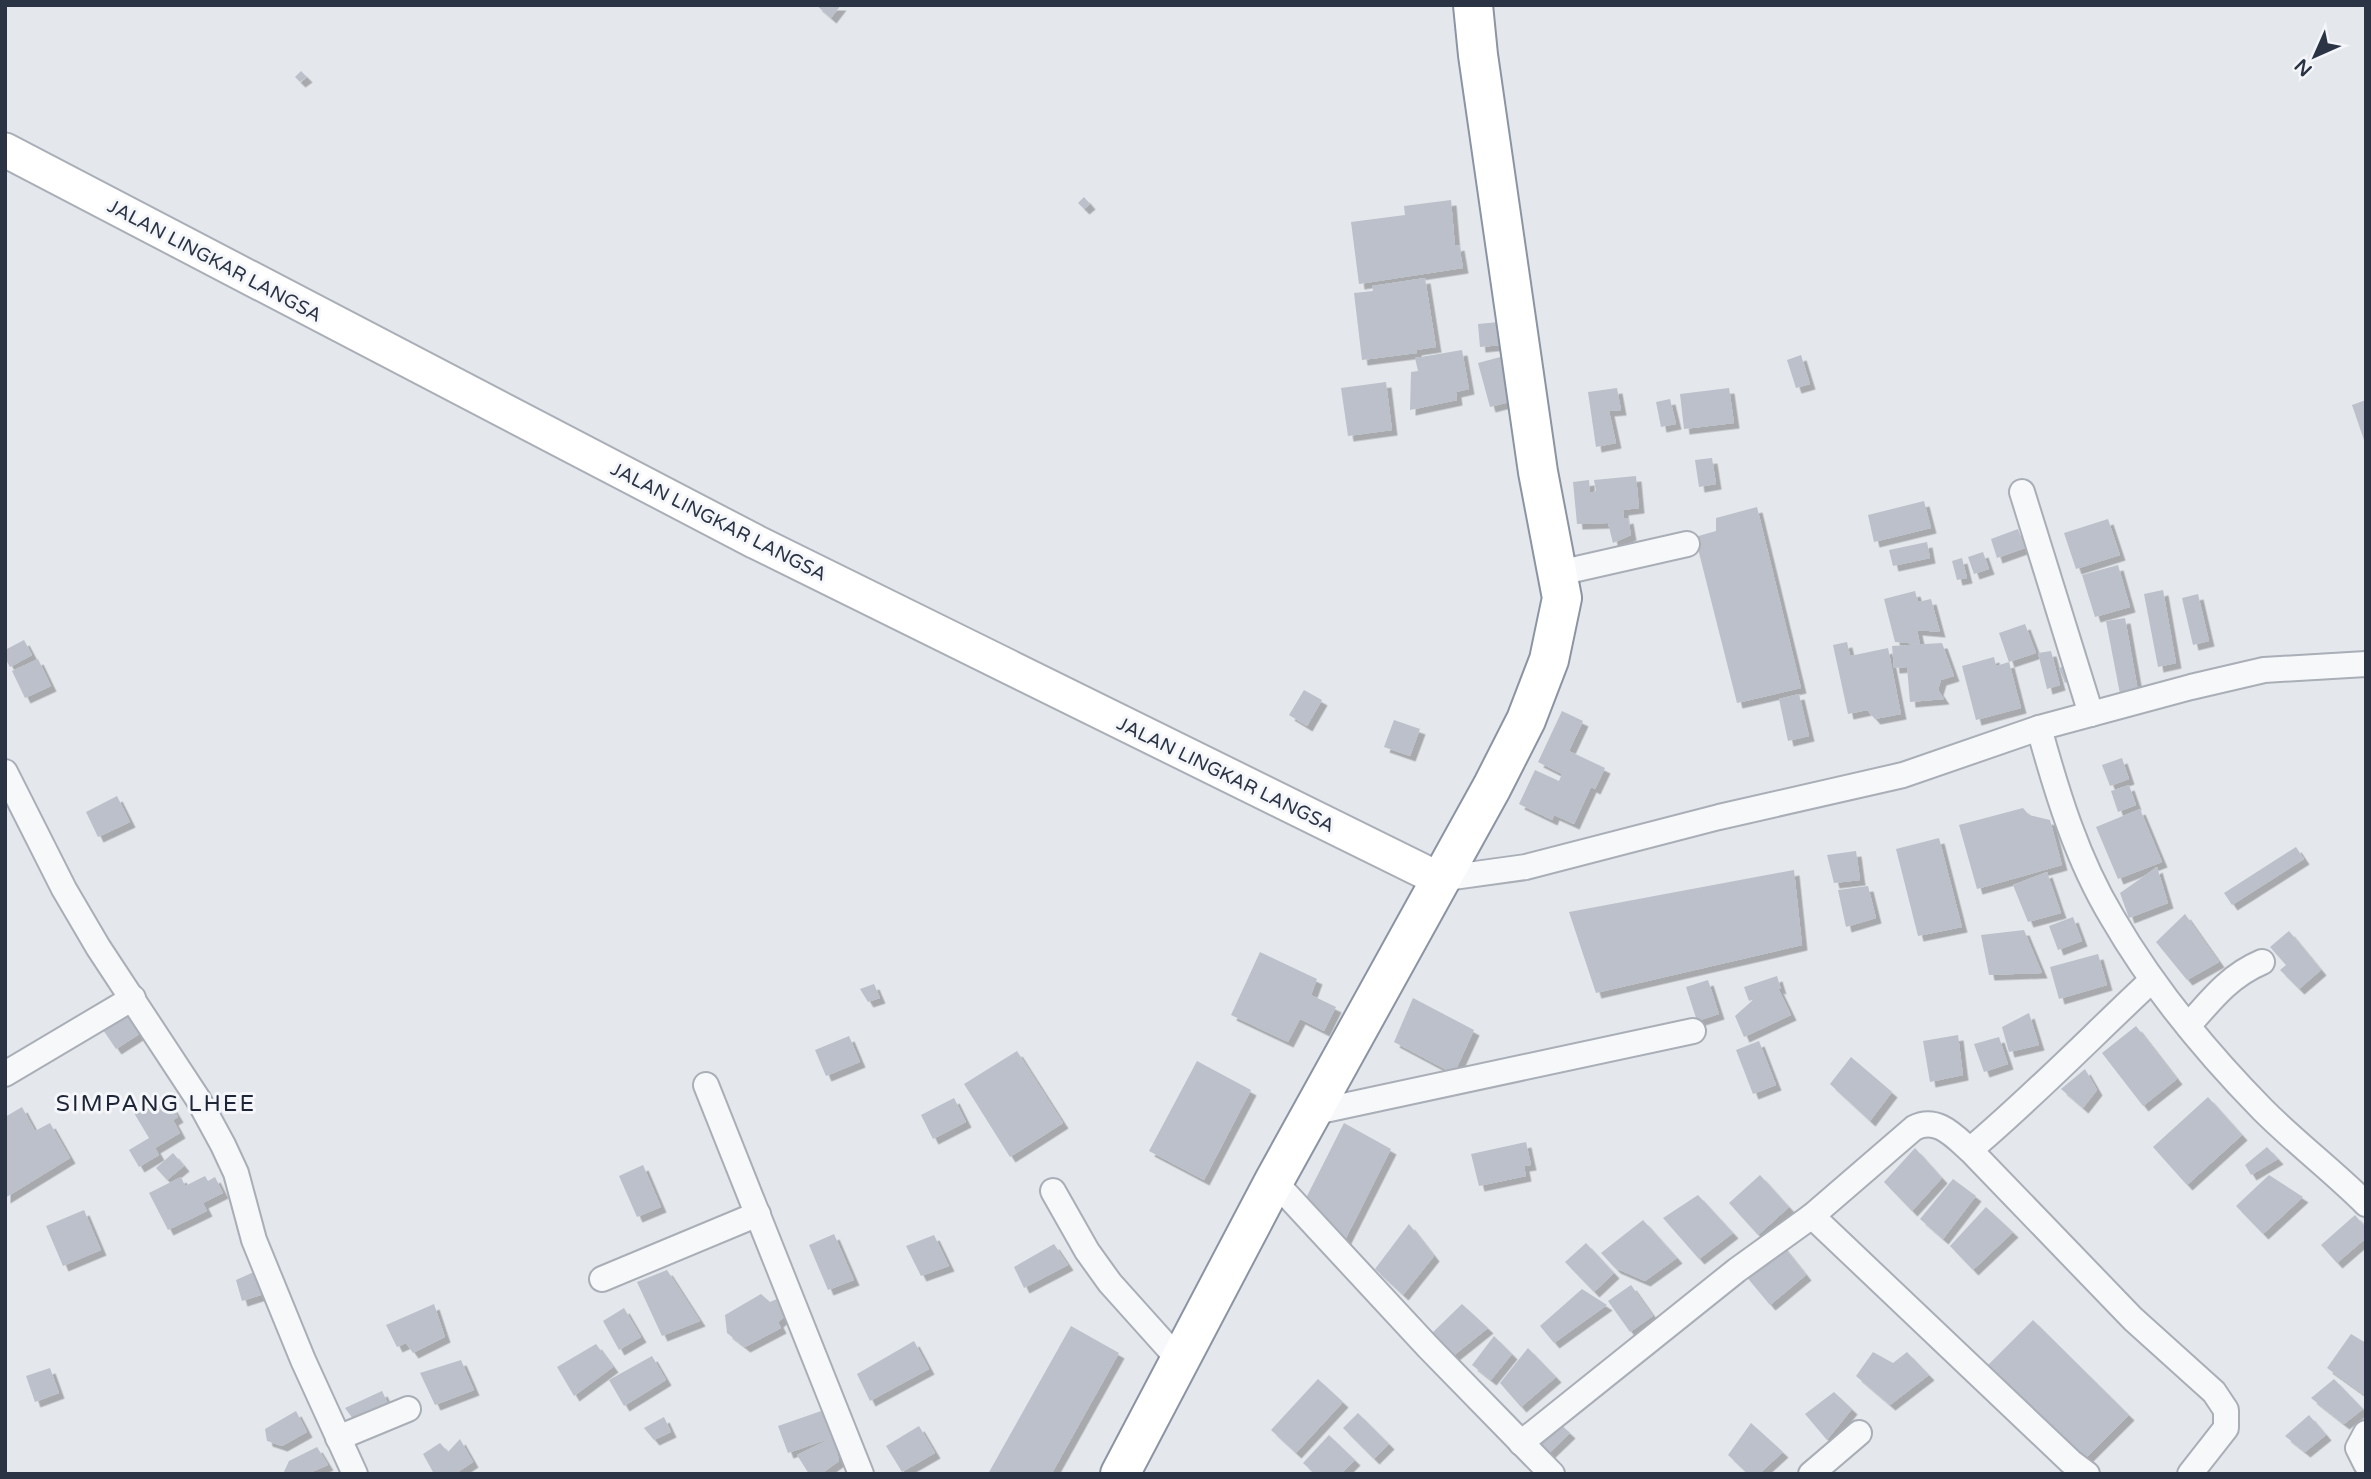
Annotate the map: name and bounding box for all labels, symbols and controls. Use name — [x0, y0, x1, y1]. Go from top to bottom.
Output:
north arrow — [2280, 21, 2350, 91]
text: N — [2291, 54, 2317, 80]
street label: JALAN LINGKAR LANGSA — [104, 195, 325, 327]
street label: JALAN LINGKAR LANGSA — [607, 458, 830, 586]
street label: JALAN LINGKAR LANGSA — [1113, 713, 1338, 837]
district label: SIMPANG LHEE — [56, 1090, 256, 1118]

